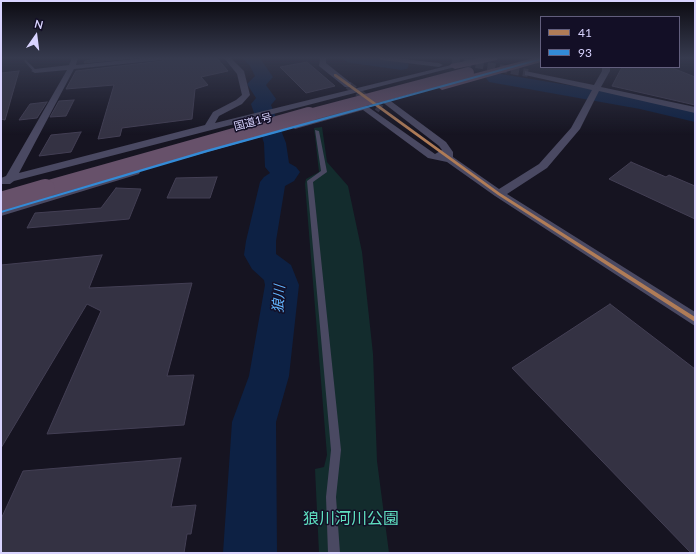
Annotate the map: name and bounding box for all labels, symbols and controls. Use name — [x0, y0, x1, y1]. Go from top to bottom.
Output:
north arrow — [16, 16, 56, 56]
legend — [540, 16, 680, 68]
text: N — [33, 17, 45, 31]
text: 41 — [578, 25, 592, 40]
text: 93 — [578, 45, 592, 60]
street label: 国道1号 — [232, 111, 274, 133]
water label: 狼川 — [270, 284, 288, 314]
park label: 狼川河川公園 — [303, 509, 399, 529]

